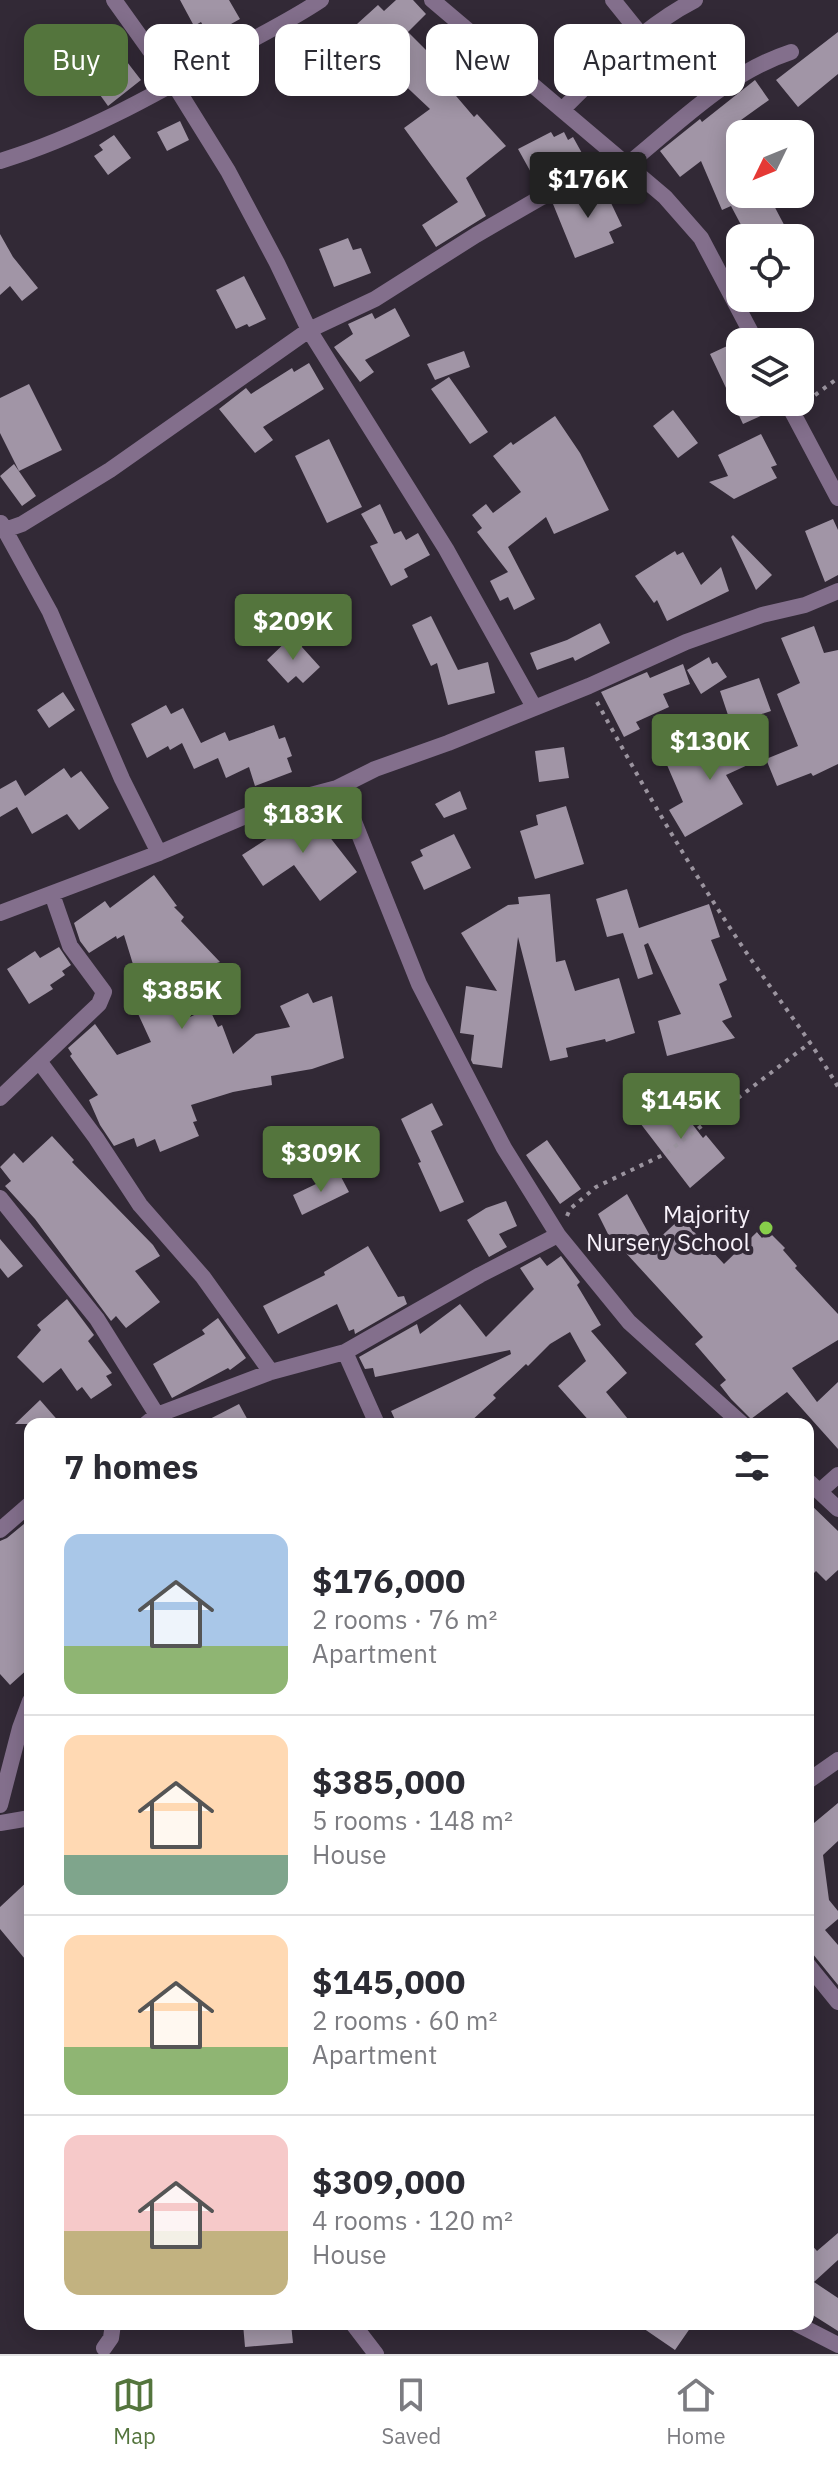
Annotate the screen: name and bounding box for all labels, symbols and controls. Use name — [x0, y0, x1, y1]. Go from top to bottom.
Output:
chip: Buy — [24, 24, 128, 96]
chip: Rent — [144, 24, 259, 96]
chip: Filters — [275, 24, 410, 96]
chip: New — [426, 24, 538, 96]
chip: Apartment — [554, 24, 745, 96]
north arrow — [726, 120, 814, 208]
map controls — [726, 120, 814, 416]
pin: $176K — [532, 152, 644, 220]
text: $176K — [548, 161, 628, 195]
button: locate — [726, 224, 814, 312]
button: layers — [726, 328, 814, 416]
pin: $209K — [237, 594, 349, 662]
text: $209K — [253, 603, 333, 637]
pin: $130K — [654, 714, 766, 782]
text: $130K — [670, 723, 750, 757]
pin: $183K — [247, 787, 359, 855]
text: $183K — [263, 796, 343, 830]
pin: $385K — [126, 963, 238, 1031]
text: $385K — [142, 972, 222, 1006]
pin: $145K — [625, 1073, 737, 1141]
text: $145K — [641, 1082, 721, 1116]
pin: $309K — [265, 1126, 377, 1194]
text: $309K — [281, 1135, 361, 1169]
place label: Majority Nursery School — [586, 1198, 750, 1258]
marker: Majority Nursery School — [757, 1219, 775, 1237]
text: 7 homes — [64, 1444, 199, 1488]
icon: filters — [730, 1444, 774, 1488]
text: $176,000 — [312, 1558, 465, 1602]
icon: home — [128, 1566, 224, 1662]
text: 2 rooms · 76 m² — [312, 1602, 497, 1636]
text: Apartment — [312, 1636, 437, 1670]
text: $385,000 — [312, 1759, 465, 1803]
icon: home — [128, 1767, 224, 1863]
text: 5 rooms · 148 m² — [312, 1803, 513, 1837]
text: House — [312, 1837, 387, 1871]
text: $145,000 — [312, 1959, 465, 2003]
icon: home — [128, 1967, 224, 2063]
text: 2 rooms · 60 m² — [312, 2003, 497, 2037]
text: Apartment — [312, 2037, 437, 2071]
text: $309,000 — [312, 2159, 465, 2203]
icon: home — [128, 2167, 224, 2263]
text: 4 rooms · 120 m² — [312, 2203, 513, 2237]
text: House — [312, 2237, 387, 2271]
tab: Map — [112, 2373, 156, 2450]
tab: Saved — [381, 2373, 441, 2450]
tab: Home — [666, 2373, 725, 2450]

